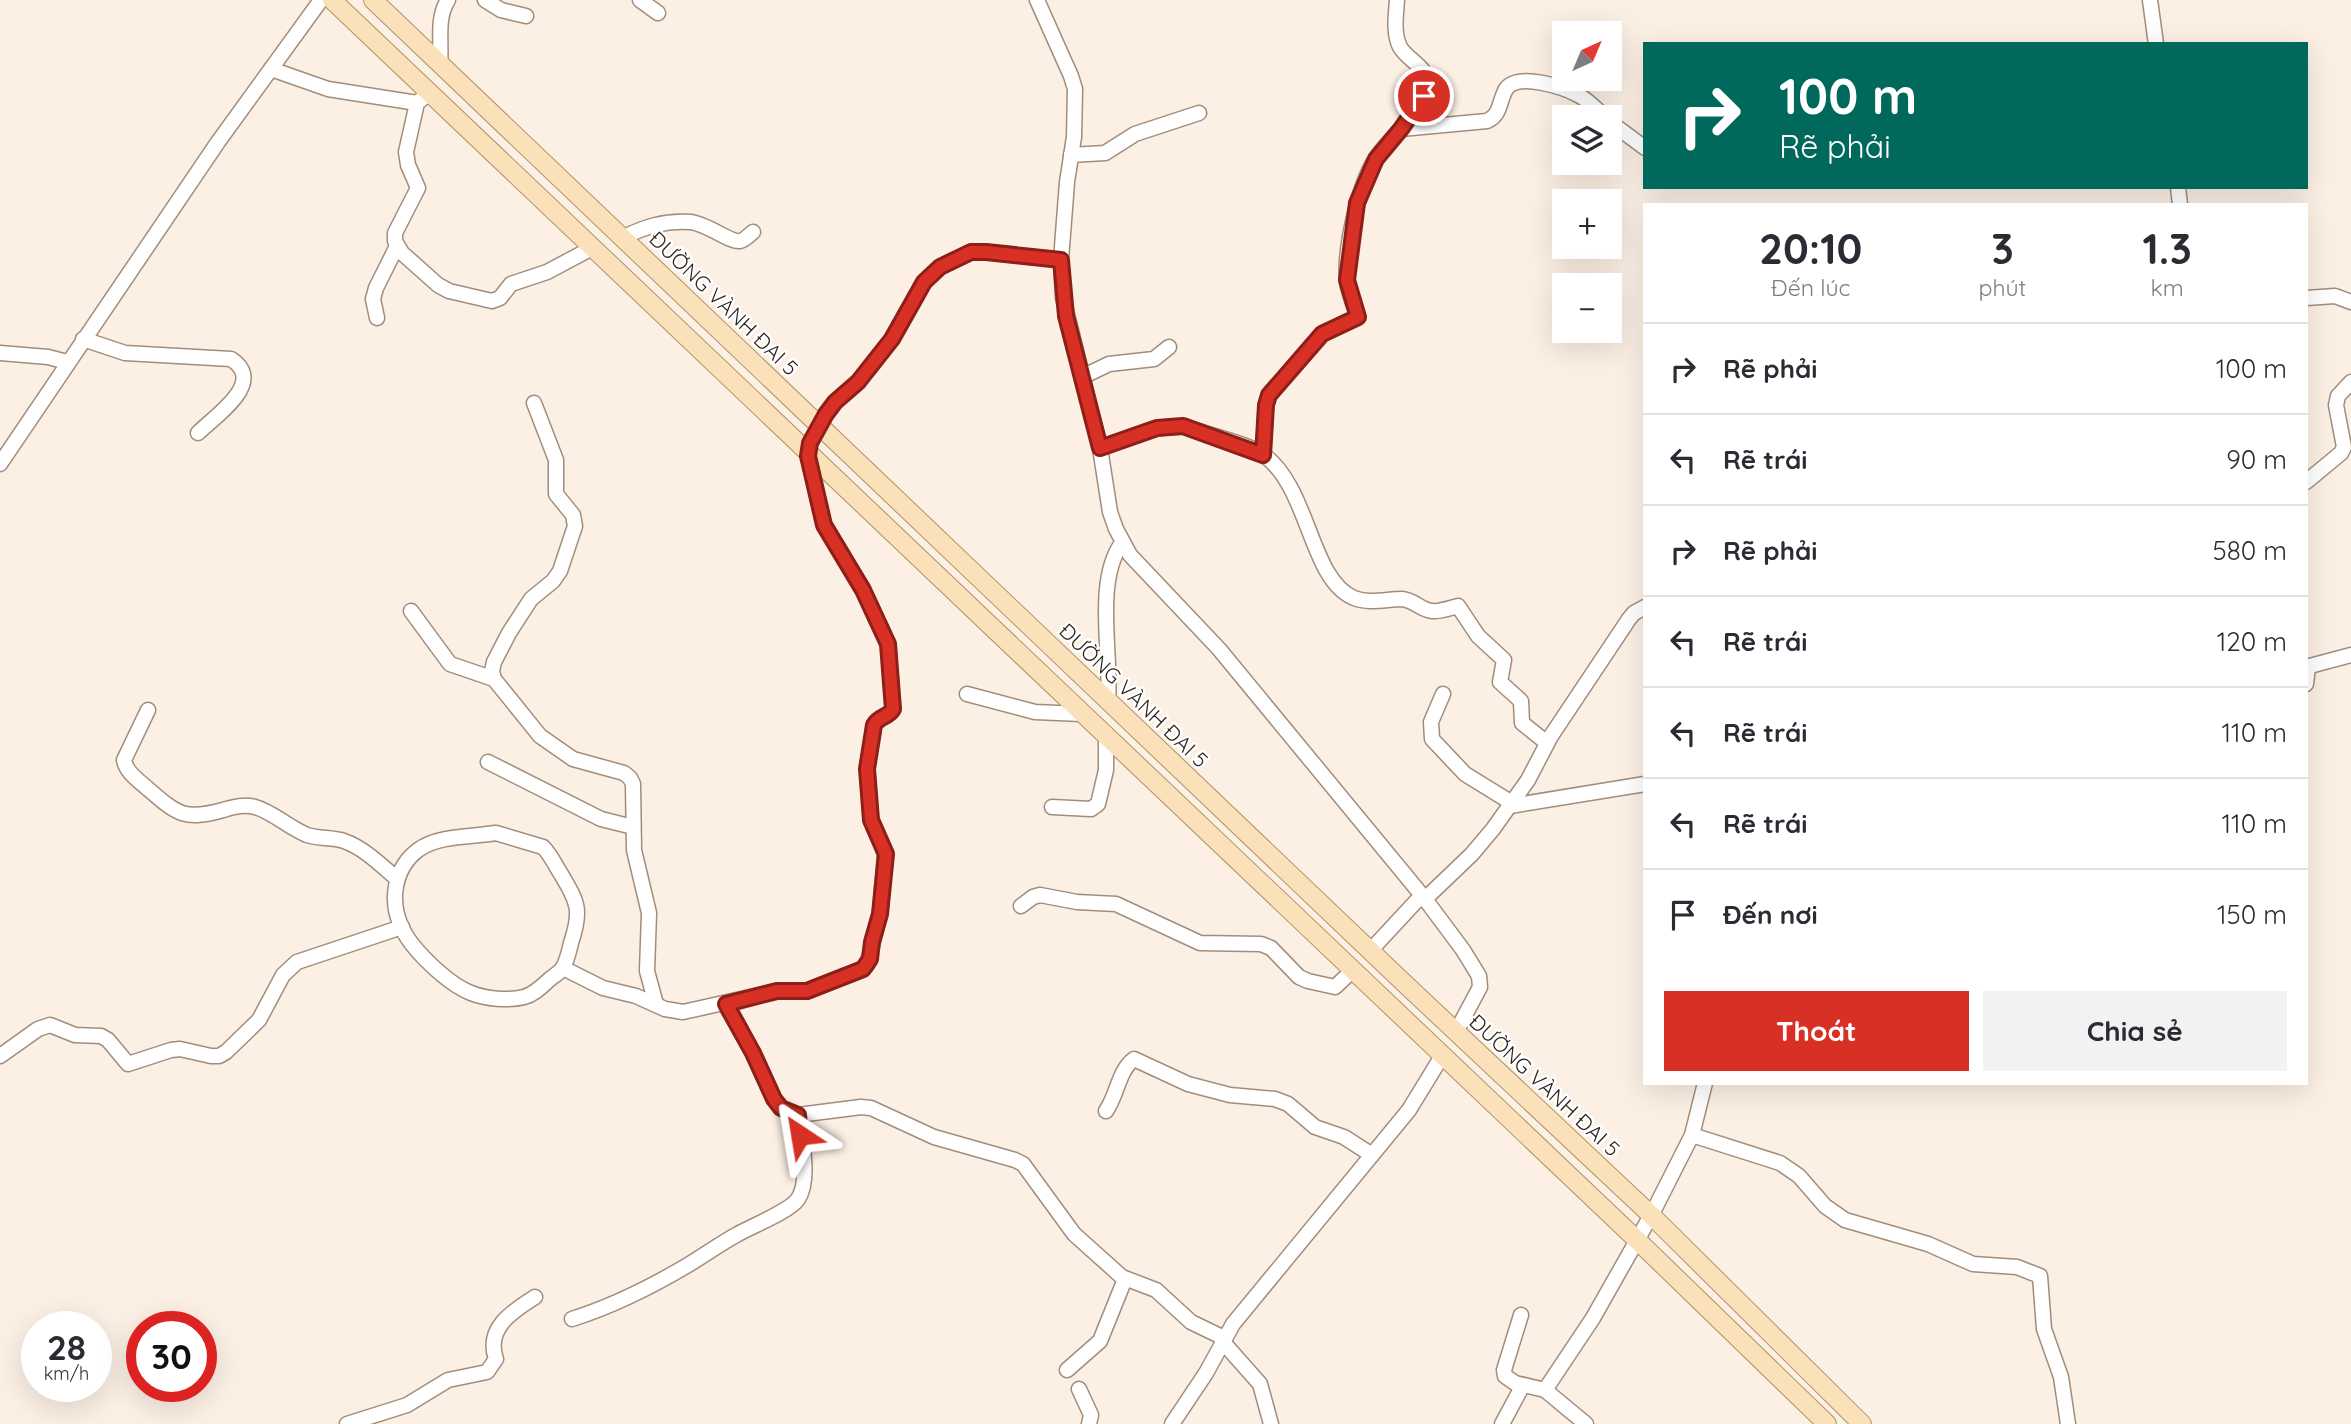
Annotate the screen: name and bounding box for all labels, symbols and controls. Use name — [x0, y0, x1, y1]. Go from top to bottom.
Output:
north arrow — [1552, 21, 1622, 91]
map controls — [1552, 21, 1622, 343]
text: 100 m — [1779, 65, 1917, 126]
pin — [1394, 66, 1454, 126]
icon: right — [1664, 70, 1755, 161]
icon: arrive — [1405, 77, 1443, 115]
button: layers — [1552, 105, 1622, 175]
text: Rẽ phải — [1779, 126, 1891, 166]
button: + — [1552, 189, 1622, 259]
text: 20:10 — [1759, 222, 1862, 275]
text: 3 — [1991, 222, 2014, 275]
text: 1.3 — [2143, 222, 2192, 275]
street label: ĐƯỜNG VÀNH ĐAI 5 — [644, 225, 804, 381]
button: − — [1552, 273, 1622, 343]
text: Đến lúc — [1771, 273, 1850, 302]
text: phút — [1979, 273, 2026, 302]
text: km — [2151, 273, 2184, 302]
icon: right — [1664, 350, 1702, 388]
text: Rẽ phải — [1723, 352, 1817, 385]
text: 100 m — [2216, 352, 2287, 385]
icon: left — [1664, 441, 1702, 479]
text: Rẽ trái — [1723, 443, 1807, 476]
text: 90 m — [2226, 443, 2287, 476]
icon: right — [1664, 532, 1702, 570]
text: Rẽ phải — [1723, 534, 1817, 567]
text: 580 m — [2213, 534, 2287, 567]
street label: ĐƯỜNG VÀNH ĐAI 5 — [1054, 617, 1214, 773]
icon: left — [1664, 623, 1702, 661]
text: Rẽ trái — [1723, 625, 1807, 658]
text: 120 m — [2217, 625, 2287, 658]
icon: left — [1664, 714, 1702, 752]
text: Rẽ trái — [1723, 716, 1807, 749]
text: 110 m — [2221, 716, 2287, 749]
icon: left — [1664, 805, 1702, 843]
text: Rẽ trái — [1723, 807, 1807, 840]
text: 110 m — [2221, 807, 2287, 840]
icon: arrive — [1664, 896, 1702, 934]
text: Đến nơi — [1723, 898, 1818, 931]
text: 150 m — [2217, 898, 2287, 931]
button: Thoát — [1664, 991, 1969, 1071]
button: Chia sẻ — [1983, 991, 2287, 1071]
street label: ĐƯỜNG VÀNH ĐAI 5 — [1464, 1008, 1626, 1162]
position arrow — [763, 1098, 837, 1172]
speed limit sign: 30 — [126, 1311, 217, 1402]
text: 28 — [47, 1325, 86, 1369]
text: km/h — [44, 1362, 89, 1385]

